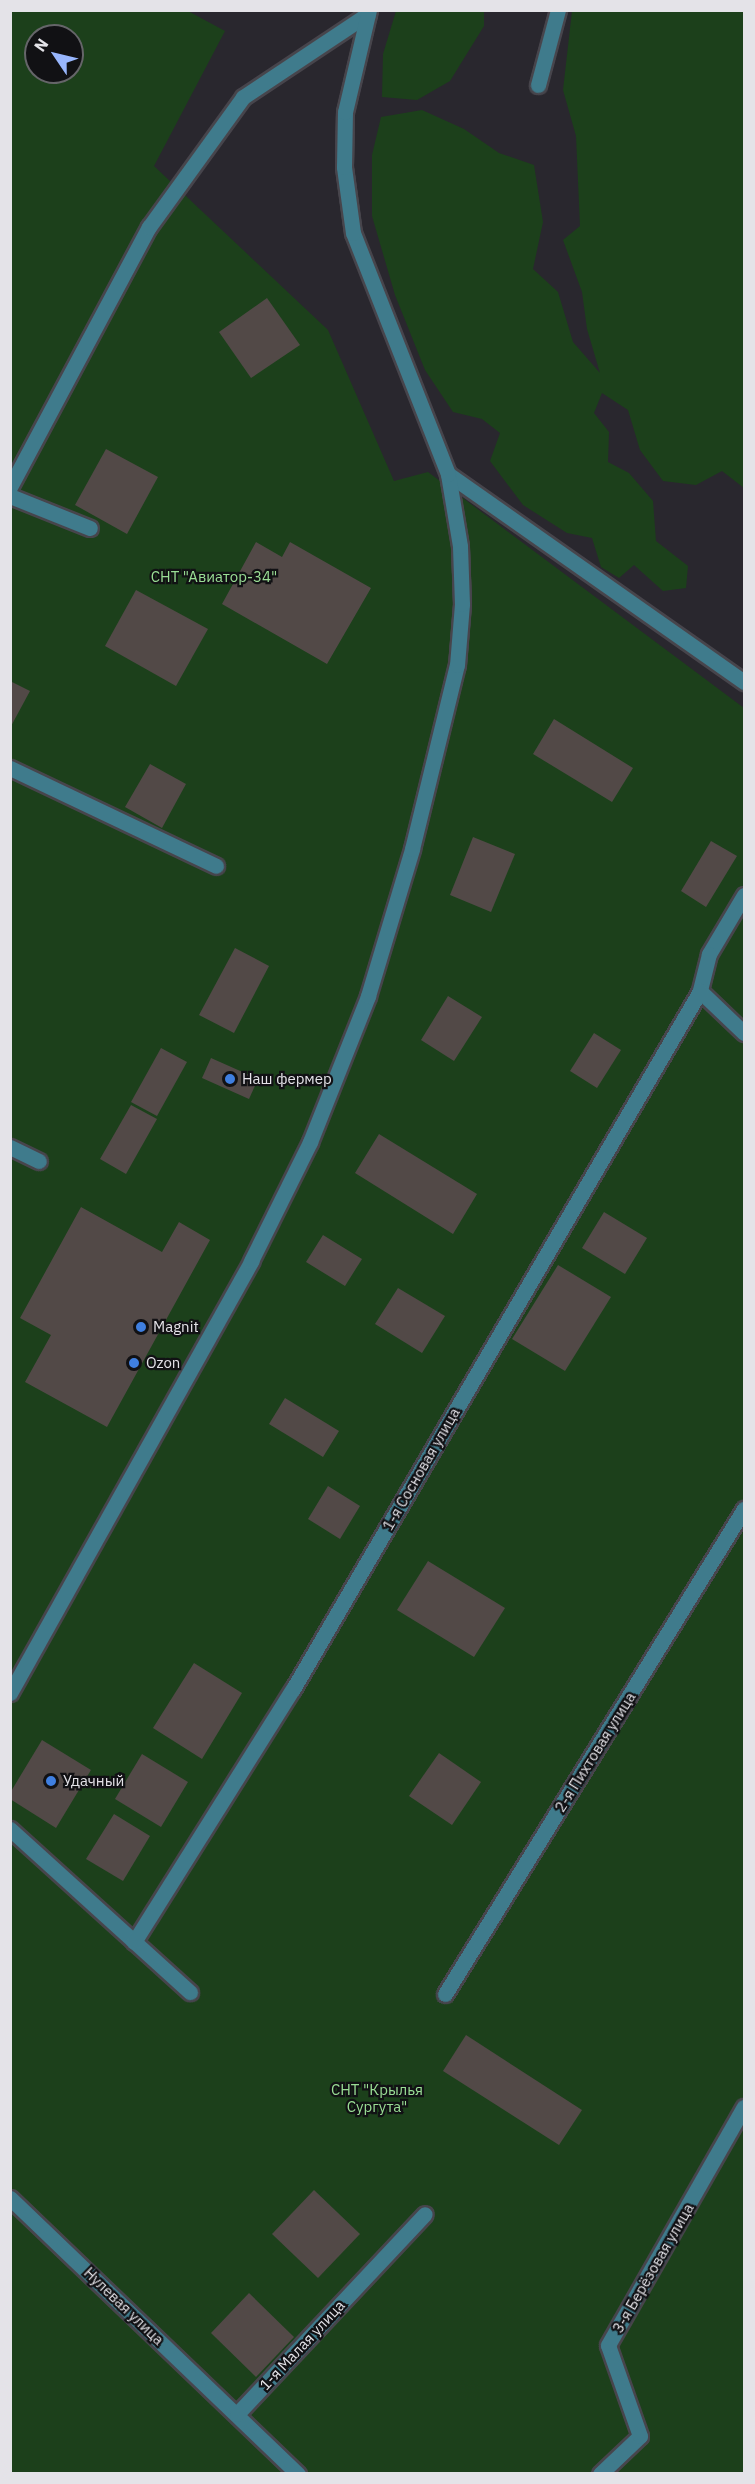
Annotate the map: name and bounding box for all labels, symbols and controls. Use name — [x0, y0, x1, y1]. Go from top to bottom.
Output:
north arrow — [24, 24, 84, 84]
text: N — [29, 34, 52, 55]
park label: СНТ "Авиатор-34" — [151, 568, 277, 586]
place label: Наш фермер — [242, 1070, 332, 1088]
marker: Наш фермер — [223, 1072, 237, 1086]
place label: Magnit — [153, 1318, 199, 1336]
marker: Magnit — [134, 1320, 148, 1334]
place label: Ozon — [146, 1354, 180, 1372]
marker: Ozon — [127, 1356, 141, 1370]
street label: 1-я Сосновая улица — [379, 1405, 463, 1533]
street label: 2-я Пихтовая улица — [551, 1689, 639, 1815]
place label: Удачный — [63, 1772, 124, 1790]
marker: Удачный — [44, 1774, 58, 1788]
park label: CНТ "Крылья Сургута" — [331, 2080, 423, 2115]
street label: 3-я Берёзовая улица — [609, 2200, 697, 2336]
street label: Нулевая улица — [80, 2263, 168, 2349]
street label: 1-я Малая улица — [256, 2296, 348, 2394]

